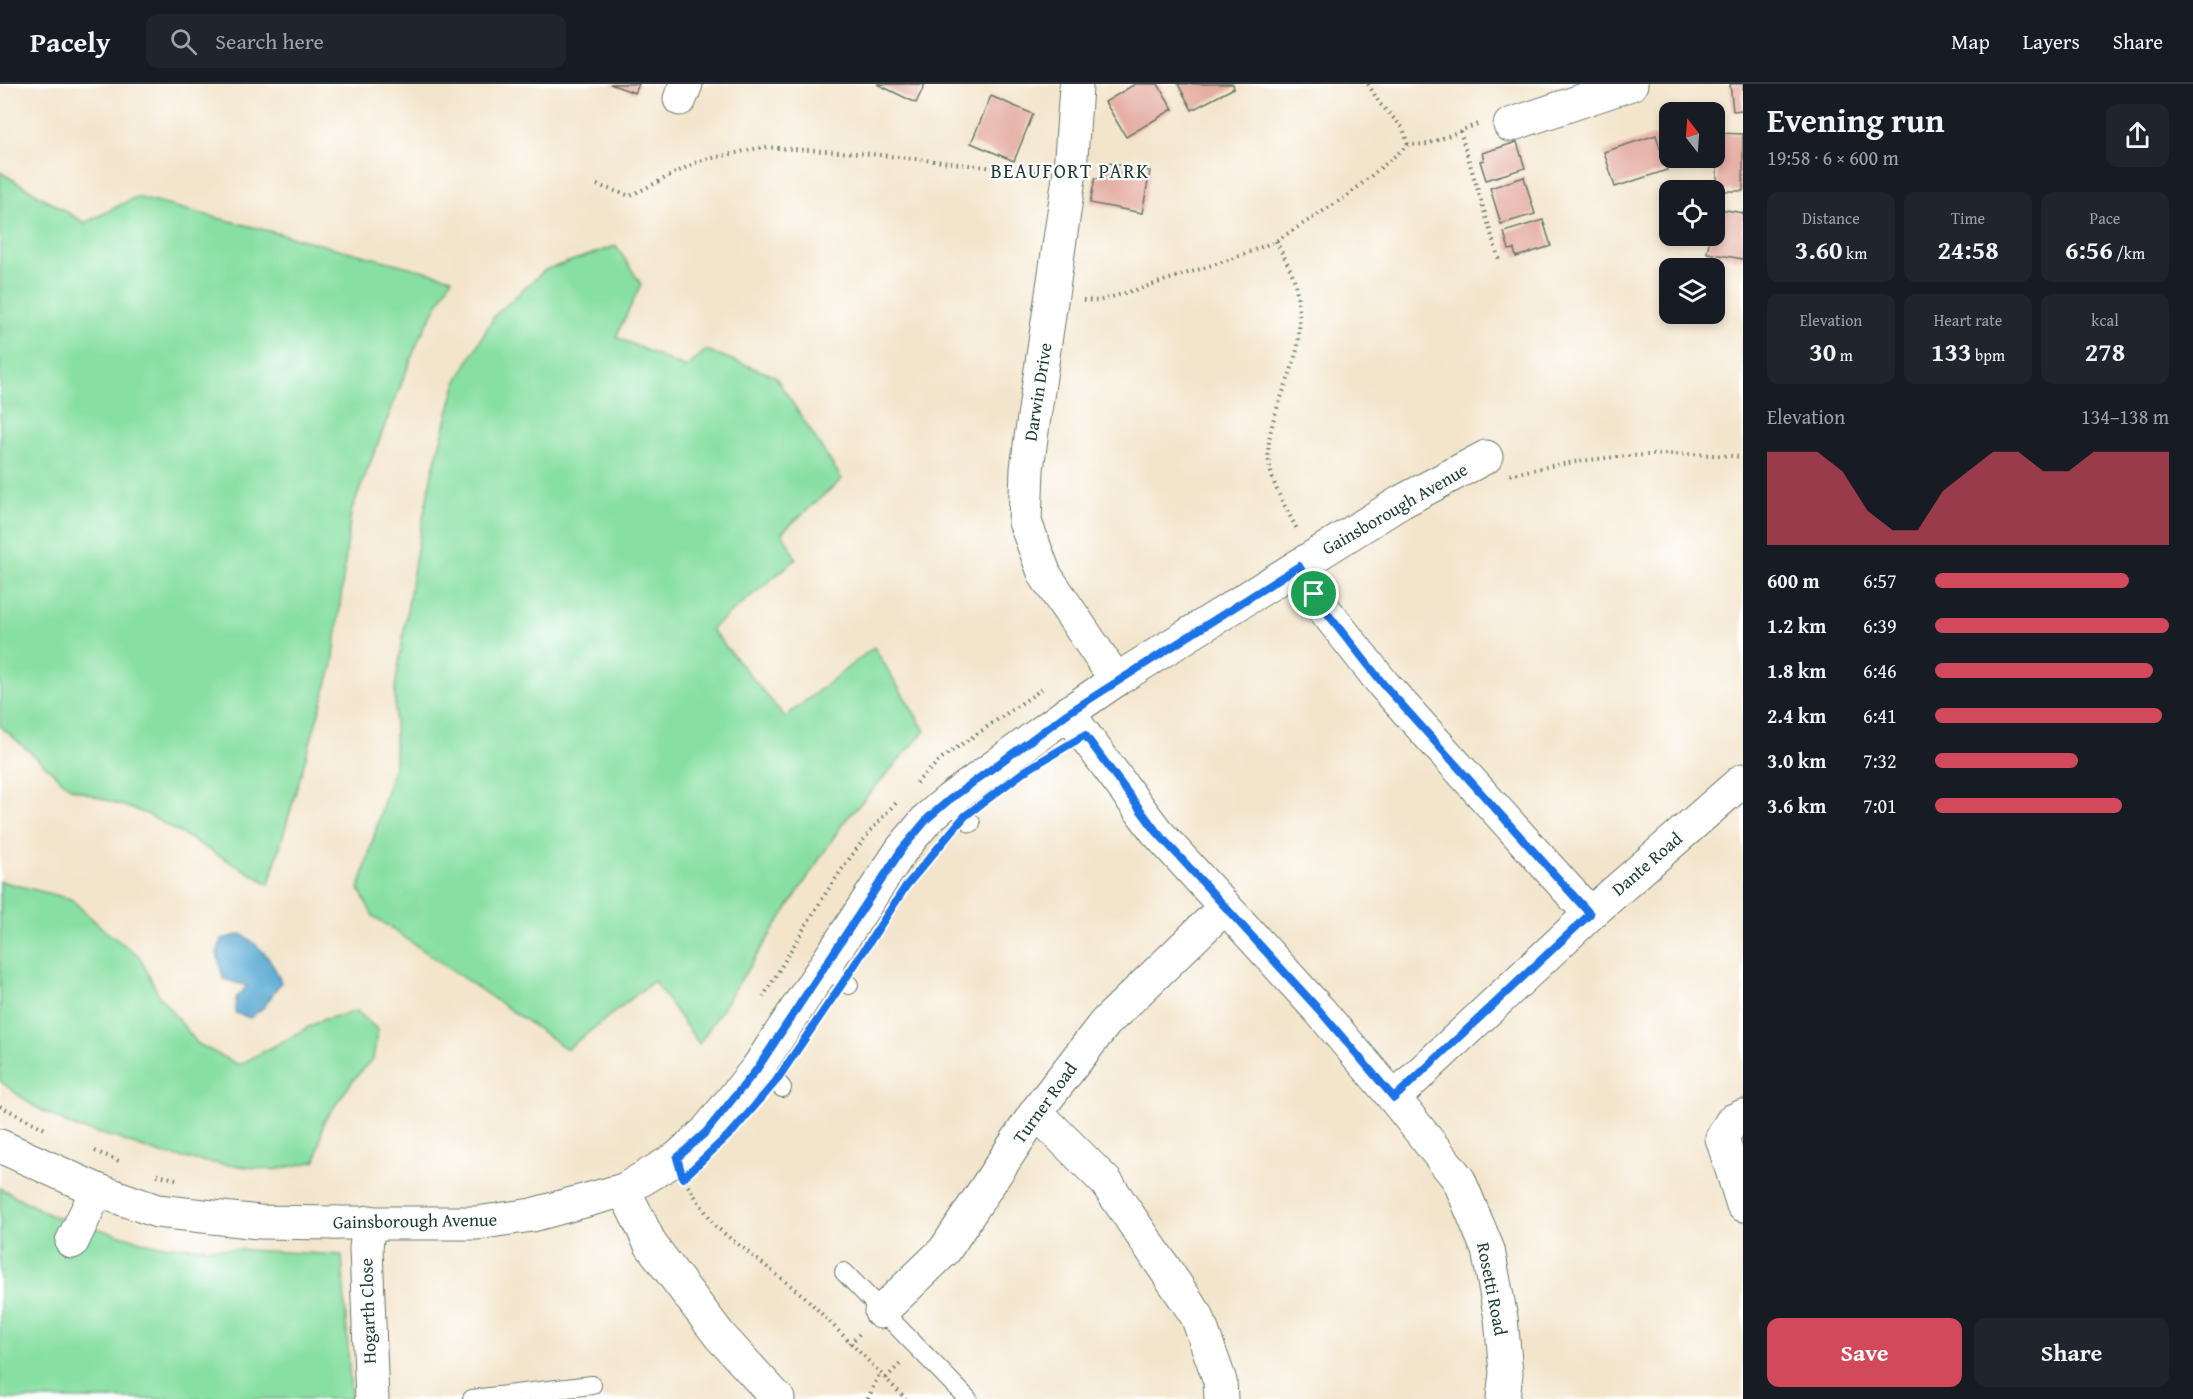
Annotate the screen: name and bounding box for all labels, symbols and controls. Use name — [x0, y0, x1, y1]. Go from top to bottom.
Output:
search box — [146, 14, 566, 68]
text: Pacely — [30, 21, 110, 62]
icon: search — [167, 25, 200, 58]
text: Search here — [215, 25, 324, 57]
text: Map — [1951, 26, 1990, 57]
text: Layers — [2023, 26, 2080, 57]
text: Share — [2113, 26, 2163, 57]
text: Evening run — [1767, 96, 1944, 144]
north arrow — [1659, 102, 1725, 168]
map controls — [1659, 102, 1725, 324]
button: share — [2106, 104, 2169, 167]
text: 19:58 · 6 × 600 m — [1767, 143, 1899, 172]
district label: BEAUFORT PARK — [990, 156, 1150, 185]
button: locate — [1659, 180, 1725, 246]
text: Distance — [1802, 206, 1860, 230]
text: Time — [1951, 206, 1985, 230]
text: Pace — [2090, 206, 2120, 230]
text: 3.60 — [1795, 230, 1843, 269]
text: 24:58 — [1937, 230, 1999, 269]
text: 6:56 — [2065, 230, 2113, 269]
text: km — [1843, 241, 1867, 265]
text: /km — [2113, 241, 2145, 265]
button: layers — [1659, 258, 1725, 324]
text: Elevation — [1800, 308, 1862, 332]
text: Heart rate — [1934, 308, 2002, 332]
text: kcal — [2091, 308, 2119, 332]
text: 30 — [1809, 332, 1836, 371]
text: 133 — [1931, 332, 1971, 371]
text: 278 — [2085, 332, 2125, 371]
street label: Darwin Drive — [1016, 341, 1059, 443]
text: m — [1836, 343, 1853, 367]
text: bpm — [1971, 343, 2005, 367]
text: Elevation — [1767, 402, 1845, 431]
text: 134–138 m — [2081, 402, 2169, 431]
street label: Gainsborough Avenue — [1317, 456, 1473, 561]
text: 600 m — [1767, 566, 1820, 595]
text: 6:57 — [1863, 566, 1897, 595]
pin — [1288, 568, 1339, 619]
icon: arrive — [1297, 577, 1330, 610]
text: 1.2 km — [1767, 611, 1826, 640]
text: 6:39 — [1863, 611, 1897, 640]
text: 1.8 km — [1767, 656, 1826, 685]
text: 6:46 — [1863, 656, 1897, 685]
text: 2.4 km — [1767, 701, 1826, 730]
text: 6:41 — [1863, 701, 1897, 730]
text: 3.0 km — [1767, 746, 1826, 775]
text: 7:32 — [1863, 746, 1897, 775]
text: 3.6 km — [1767, 791, 1826, 820]
text: 7:01 — [1863, 791, 1897, 820]
street label: Dante Road — [1605, 825, 1688, 902]
street label: Turner Road — [1006, 1056, 1084, 1149]
street label: Gainsborough Avenue — [333, 1206, 497, 1235]
street label: Rosetti Road — [1470, 1240, 1515, 1338]
street label: Hogarth Close — [352, 1258, 383, 1364]
button: Save — [1767, 1318, 1962, 1387]
button: Share — [1974, 1318, 2169, 1387]

